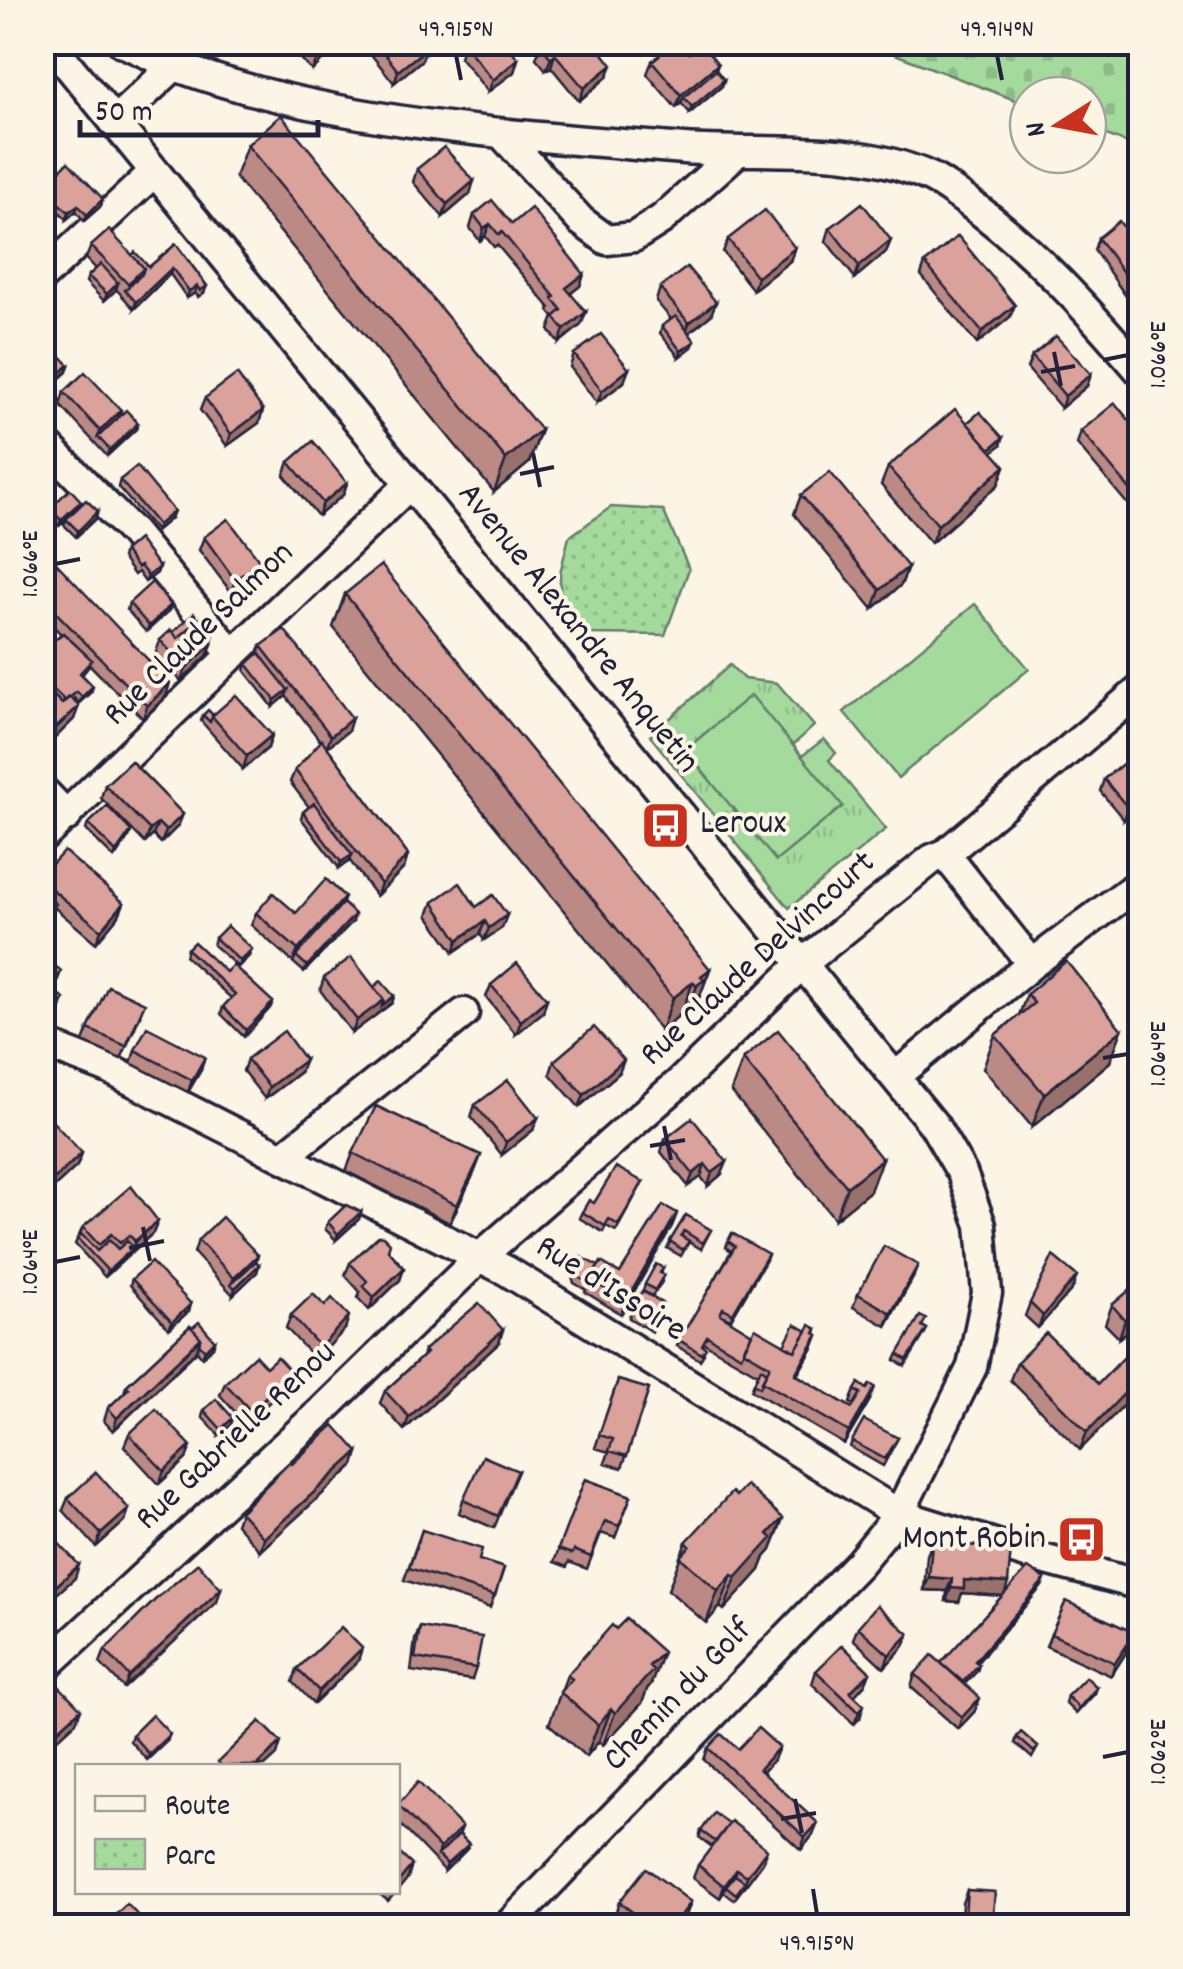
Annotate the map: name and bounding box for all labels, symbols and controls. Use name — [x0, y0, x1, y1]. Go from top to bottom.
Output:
text: 49.915°N — [419, 13, 493, 49]
text: 49.914°N — [960, 13, 1034, 49]
scale bar — [80, 75, 318, 137]
north arrow — [1008, 75, 1108, 175]
text: 50 m — [95, 93, 153, 136]
text: N — [1017, 118, 1059, 139]
text: 1.066°E — [1142, 321, 1178, 389]
street label: Avenue Alexandre Anquetin — [444, 473, 710, 785]
text: 1.066°E — [14, 530, 50, 598]
street label: Rue Claude Salmon — [93, 531, 307, 739]
bus stop icon: Leroux — [639, 799, 691, 851]
place label: Leroux — [700, 800, 786, 850]
street label: Rue Claude Delvincourt — [630, 840, 888, 1080]
text: 1.064°E — [1142, 1021, 1178, 1087]
street label: Rue d'Issoire — [525, 1224, 695, 1356]
text: 1.064°E — [14, 1229, 50, 1295]
street label: Rue Gabrielle Renou — [125, 1330, 349, 1544]
bus stop icon: Mont Robin — [1055, 1514, 1107, 1566]
place label: Mont Robin — [902, 1515, 1046, 1565]
street label: Chemin du Golf — [593, 1607, 766, 1784]
text: 1.062°E — [1142, 1718, 1178, 1785]
legend — [75, 1764, 400, 1894]
text: Route — [165, 1787, 230, 1830]
text: Parc — [165, 1837, 216, 1880]
text: 49.915°N — [780, 1927, 854, 1963]

